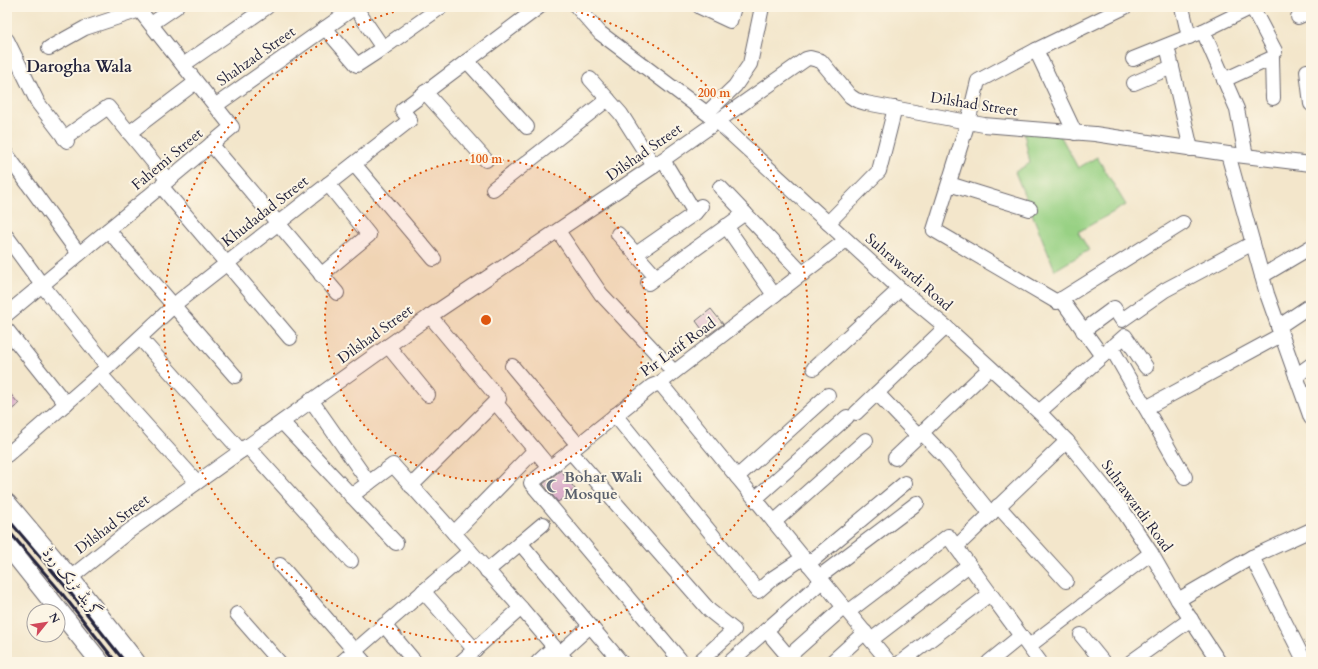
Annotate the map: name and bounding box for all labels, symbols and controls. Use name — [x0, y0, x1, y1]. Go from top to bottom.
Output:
street label: Shahzad Street — [213, 21, 300, 91]
district label: Darogha Wala — [26, 56, 132, 78]
text: 200 m — [698, 85, 731, 101]
street label: Dilshad Street — [929, 87, 1019, 121]
street label: Dilshad Street — [602, 118, 686, 185]
street label: Fahemi Street — [127, 123, 207, 195]
text: 100 m — [470, 151, 503, 167]
street label: Khudadad Street — [218, 171, 313, 251]
street label: Suhrawardi Road — [861, 229, 957, 315]
street label: Dilshad Street — [334, 300, 417, 368]
centre of rings — [479, 313, 493, 327]
street label: Pir Latif Road — [636, 313, 720, 381]
street label: Suhrawardi Road — [1097, 456, 1177, 556]
place label: Bohar Wali Mosque — [564, 467, 643, 504]
mosque icon: Bohar Wali Mosque — [545, 478, 561, 494]
street label: Dilshad Street — [71, 489, 153, 558]
street label: گرینڈ ٹرنک روڈ — [38, 543, 106, 621]
north arrow — [26, 603, 66, 643]
text: N — [45, 610, 63, 627]

